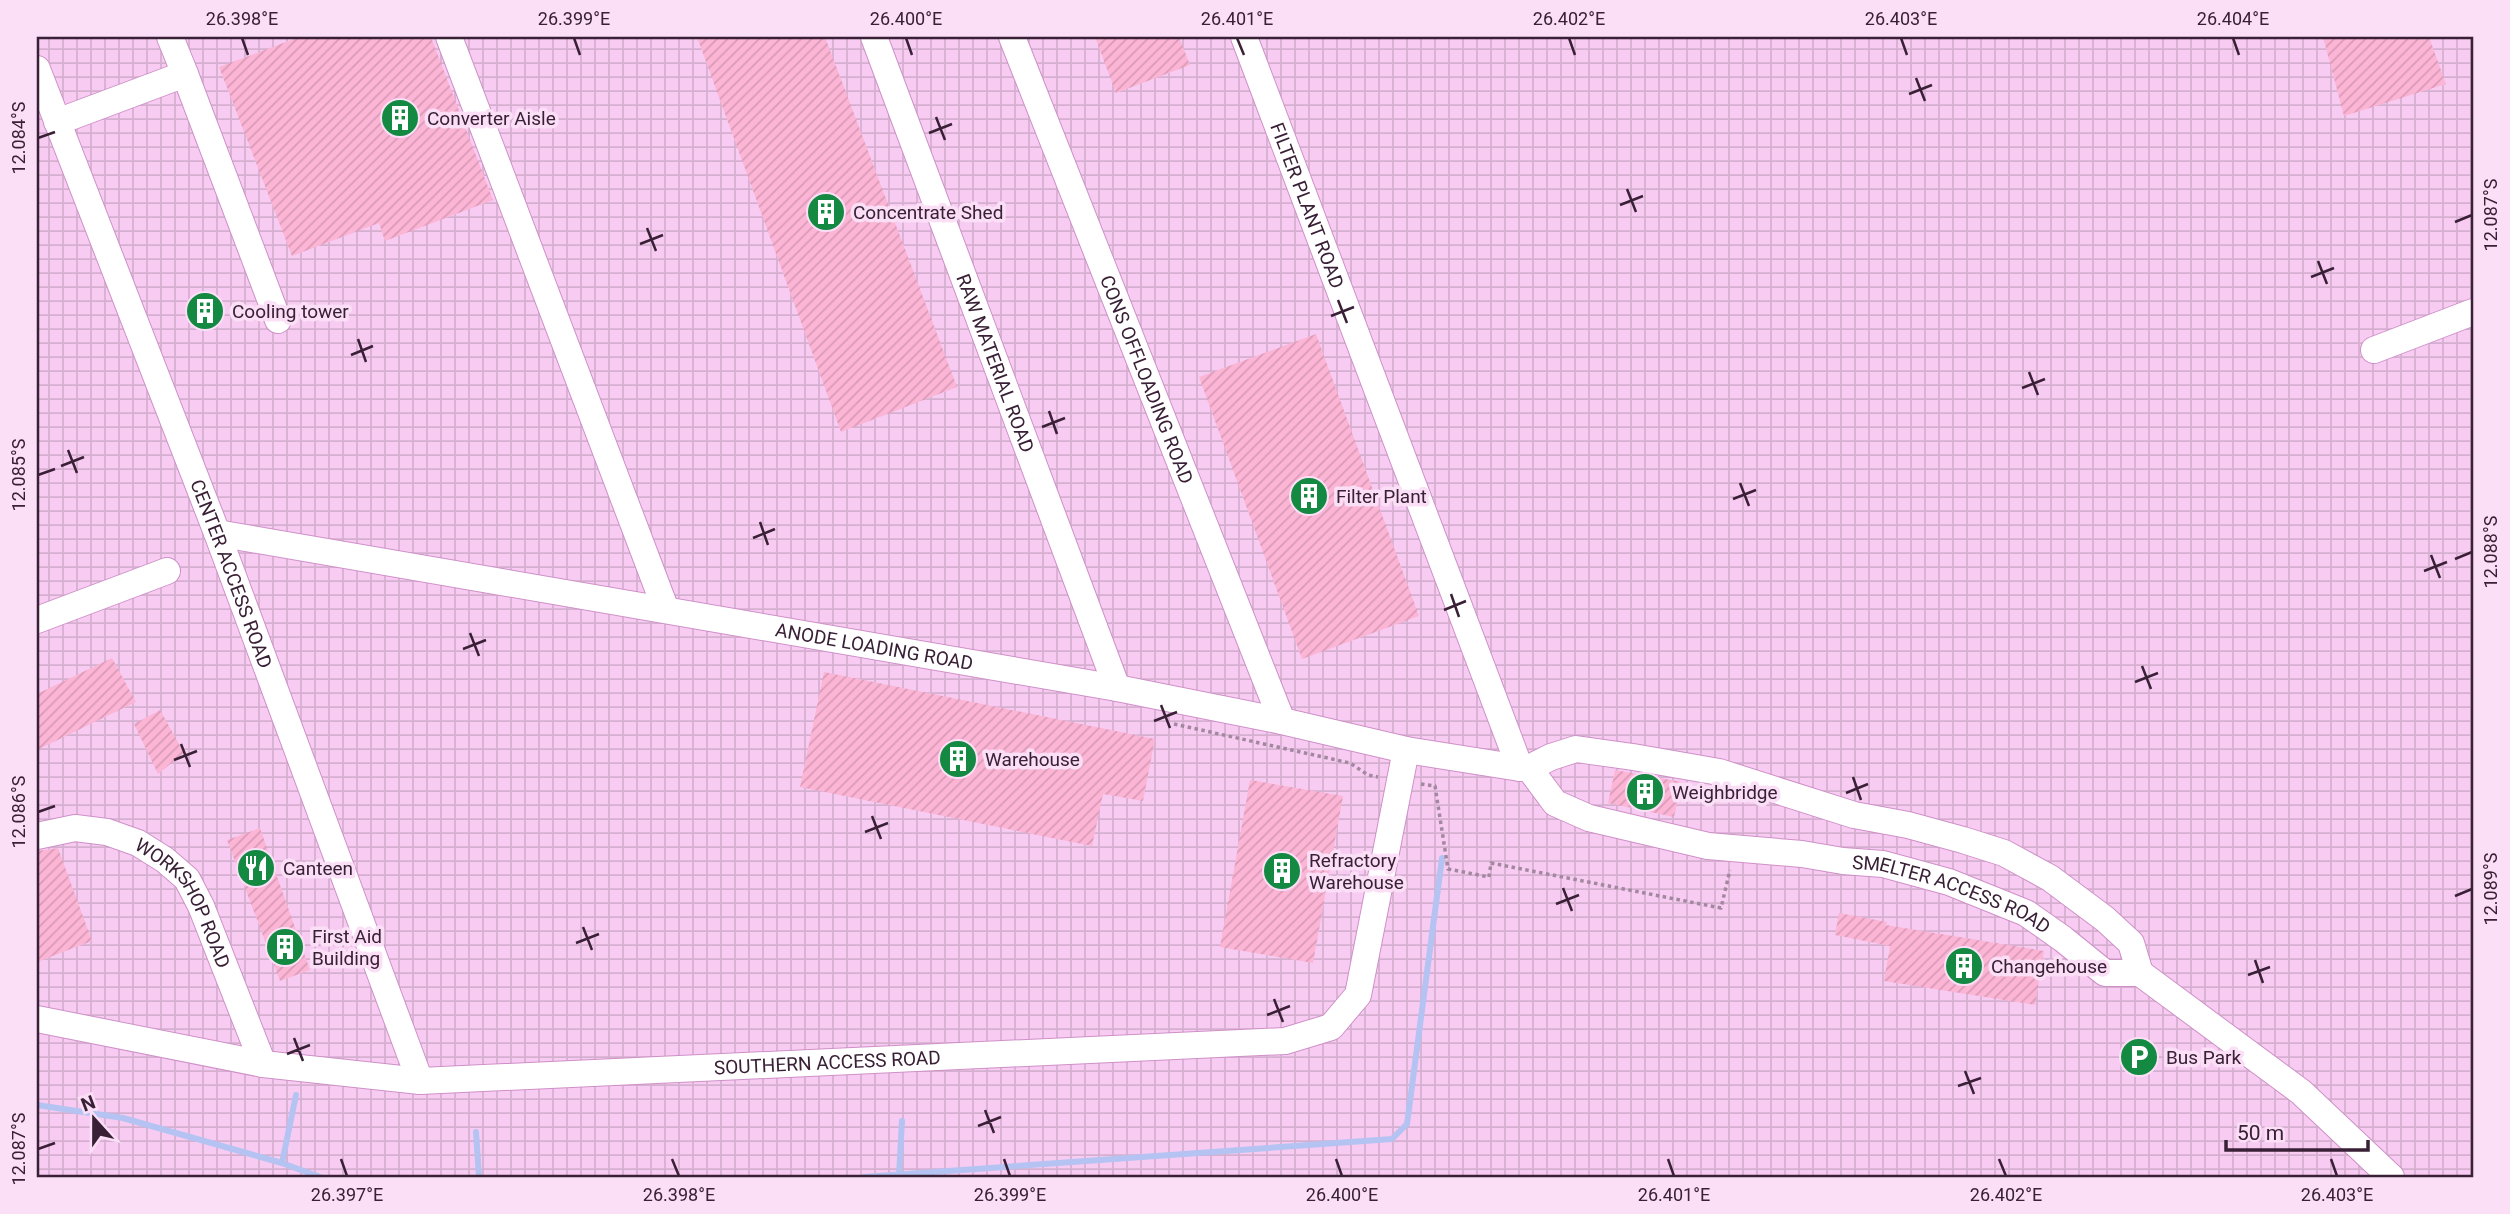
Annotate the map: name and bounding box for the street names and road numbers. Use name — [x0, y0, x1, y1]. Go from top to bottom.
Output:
street label: FILTER PLANT ROAD — [1266, 119, 1349, 291]
street label: RAW MATERIAL ROAD — [952, 270, 1040, 456]
street label: CONS OFFLOADING ROAD — [1096, 272, 1199, 487]
street label: CENTER ACCESS ROAD — [186, 476, 278, 671]
street label: ANODE LOADING ROAD — [774, 618, 975, 675]
street label: WORKSHOP ROAD — [131, 833, 236, 971]
street label: SMELTER ACCESS ROAD — [1851, 850, 2055, 938]
street label: SOUTHERN ACCESS ROAD — [713, 1045, 941, 1079]

